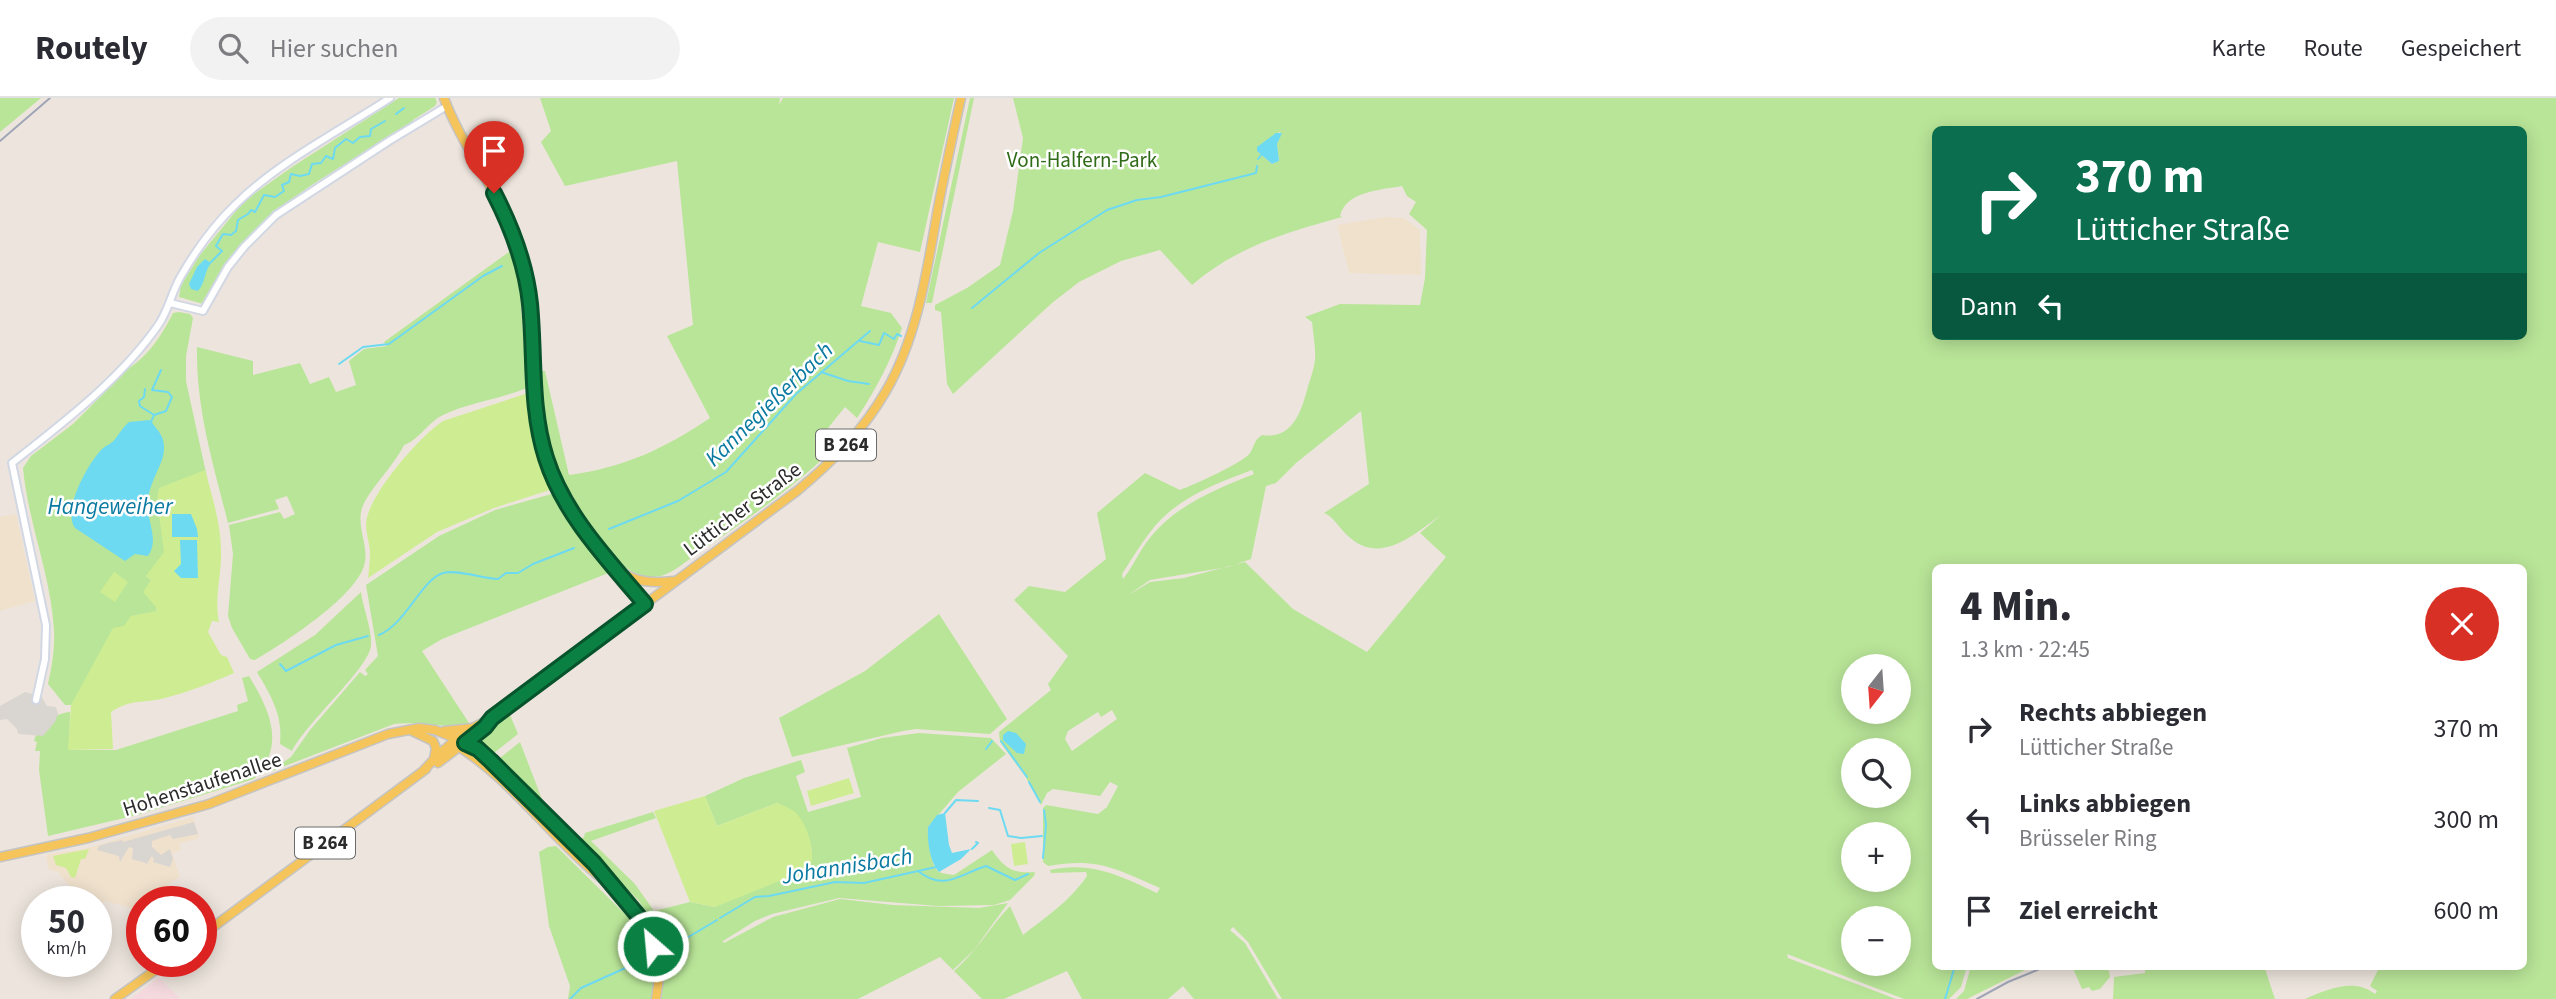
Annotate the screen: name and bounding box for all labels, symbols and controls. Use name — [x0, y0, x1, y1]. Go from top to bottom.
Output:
search box — [190, 17, 680, 80]
text: Routely — [35, 25, 148, 72]
icon: search — [214, 29, 252, 67]
text: Hier suchen — [270, 30, 398, 67]
text: Karte — [2212, 31, 2266, 66]
text: Route — [2304, 31, 2363, 66]
text: Gespeichert — [2401, 31, 2521, 66]
pin — [464, 121, 524, 193]
icon: arrive — [475, 132, 513, 170]
text: 370 m — [2075, 142, 2204, 212]
park label: Von-Halfern-Park — [1007, 145, 1158, 175]
icon: right — [1960, 154, 2051, 245]
text: Lütticher Straße — [2075, 207, 2290, 253]
icon: left — [2032, 287, 2070, 325]
text: Dann — [1960, 288, 2018, 325]
water label: Kannegießerbach — [697, 334, 841, 474]
road number: B 264 — [816, 430, 876, 460]
street label: Lütticher Straße — [677, 455, 807, 563]
water label: Hangeweiher — [47, 490, 174, 523]
text: 4 Min. — [1960, 577, 2072, 637]
button: close — [2425, 587, 2499, 661]
text: 1.3 km · 22:45 — [1960, 633, 2090, 666]
north arrow — [1841, 654, 1911, 724]
map controls — [1841, 654, 1911, 976]
text: Rechts abbiegen — [2019, 694, 2207, 731]
icon: right — [1960, 710, 1998, 748]
text: 370 m — [2433, 710, 2499, 747]
text: Lütticher Straße — [2019, 731, 2173, 764]
button: search — [1841, 738, 1911, 808]
street label: Hohenstaufenallee — [119, 744, 285, 824]
text: Links abbiegen — [2019, 785, 2191, 822]
icon: left — [1960, 801, 1998, 839]
text: 300 m — [2433, 801, 2499, 838]
button: + — [1841, 822, 1911, 892]
text: Brüsseler Ring — [2019, 822, 2156, 855]
road number: B 264 — [295, 828, 355, 858]
water label: Johannisbach — [778, 839, 915, 893]
speed limit sign: 60 — [126, 886, 217, 977]
icon: arrive — [1960, 892, 1998, 930]
text: Ziel erreicht — [2019, 892, 2158, 929]
text: 600 m — [2433, 892, 2499, 929]
text: 50 — [48, 897, 85, 947]
button: − — [1841, 906, 1911, 976]
position arrow — [616, 909, 690, 983]
text: km/h — [47, 936, 86, 961]

